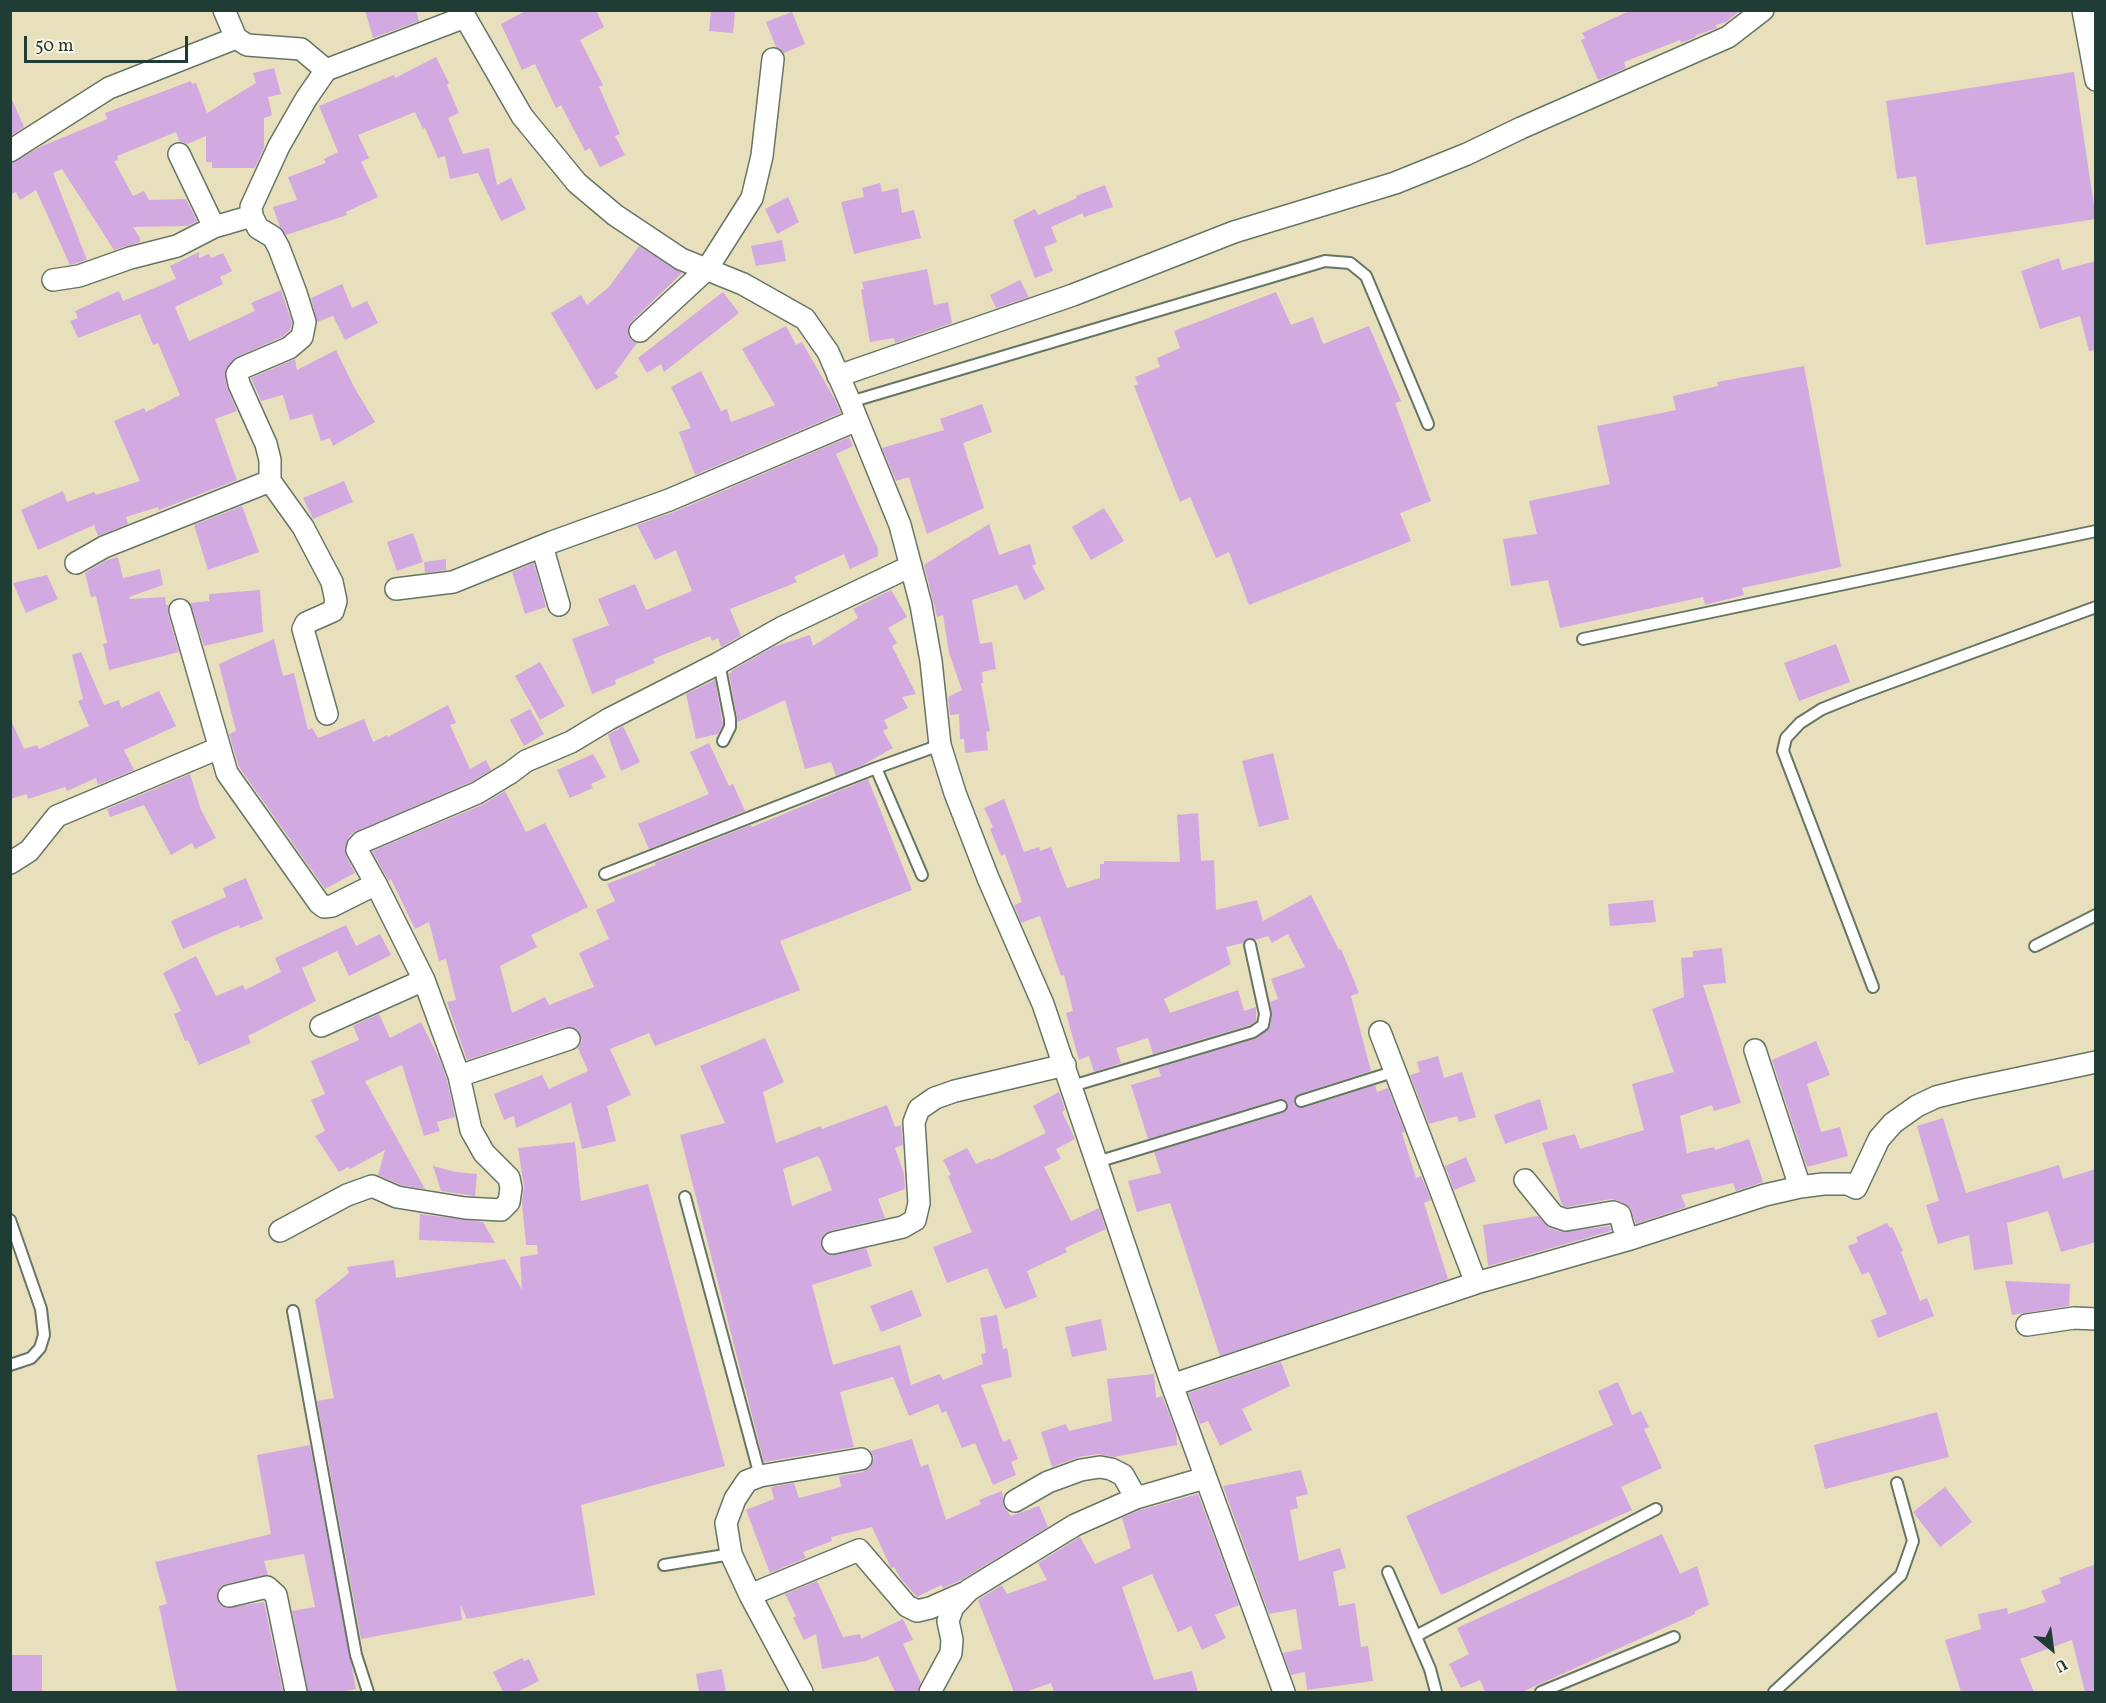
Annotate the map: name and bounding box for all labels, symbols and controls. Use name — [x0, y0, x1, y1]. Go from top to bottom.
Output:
scale bar — [27, 24, 190, 62]
text: 50 m — [35, 34, 74, 59]
north arrow — [2022, 1619, 2082, 1679]
text: U — [2051, 1652, 2071, 1677]

